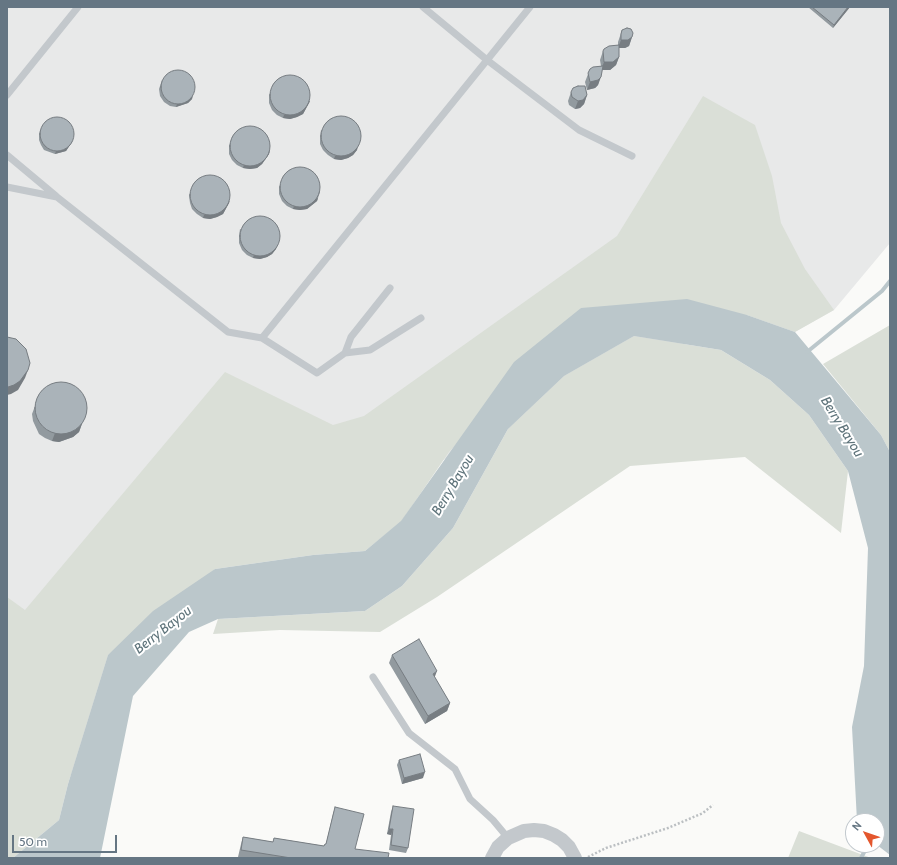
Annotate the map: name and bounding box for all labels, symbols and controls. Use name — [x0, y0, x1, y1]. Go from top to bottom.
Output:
water label: Berry Bayou — [817, 394, 867, 460]
water label: Berry Bayou — [428, 452, 478, 518]
water label: Berry Bayou — [131, 602, 195, 658]
north arrow — [845, 813, 885, 853]
text: N — [849, 818, 864, 833]
scale bar — [14, 827, 119, 853]
text: 50 m — [19, 834, 47, 849]

